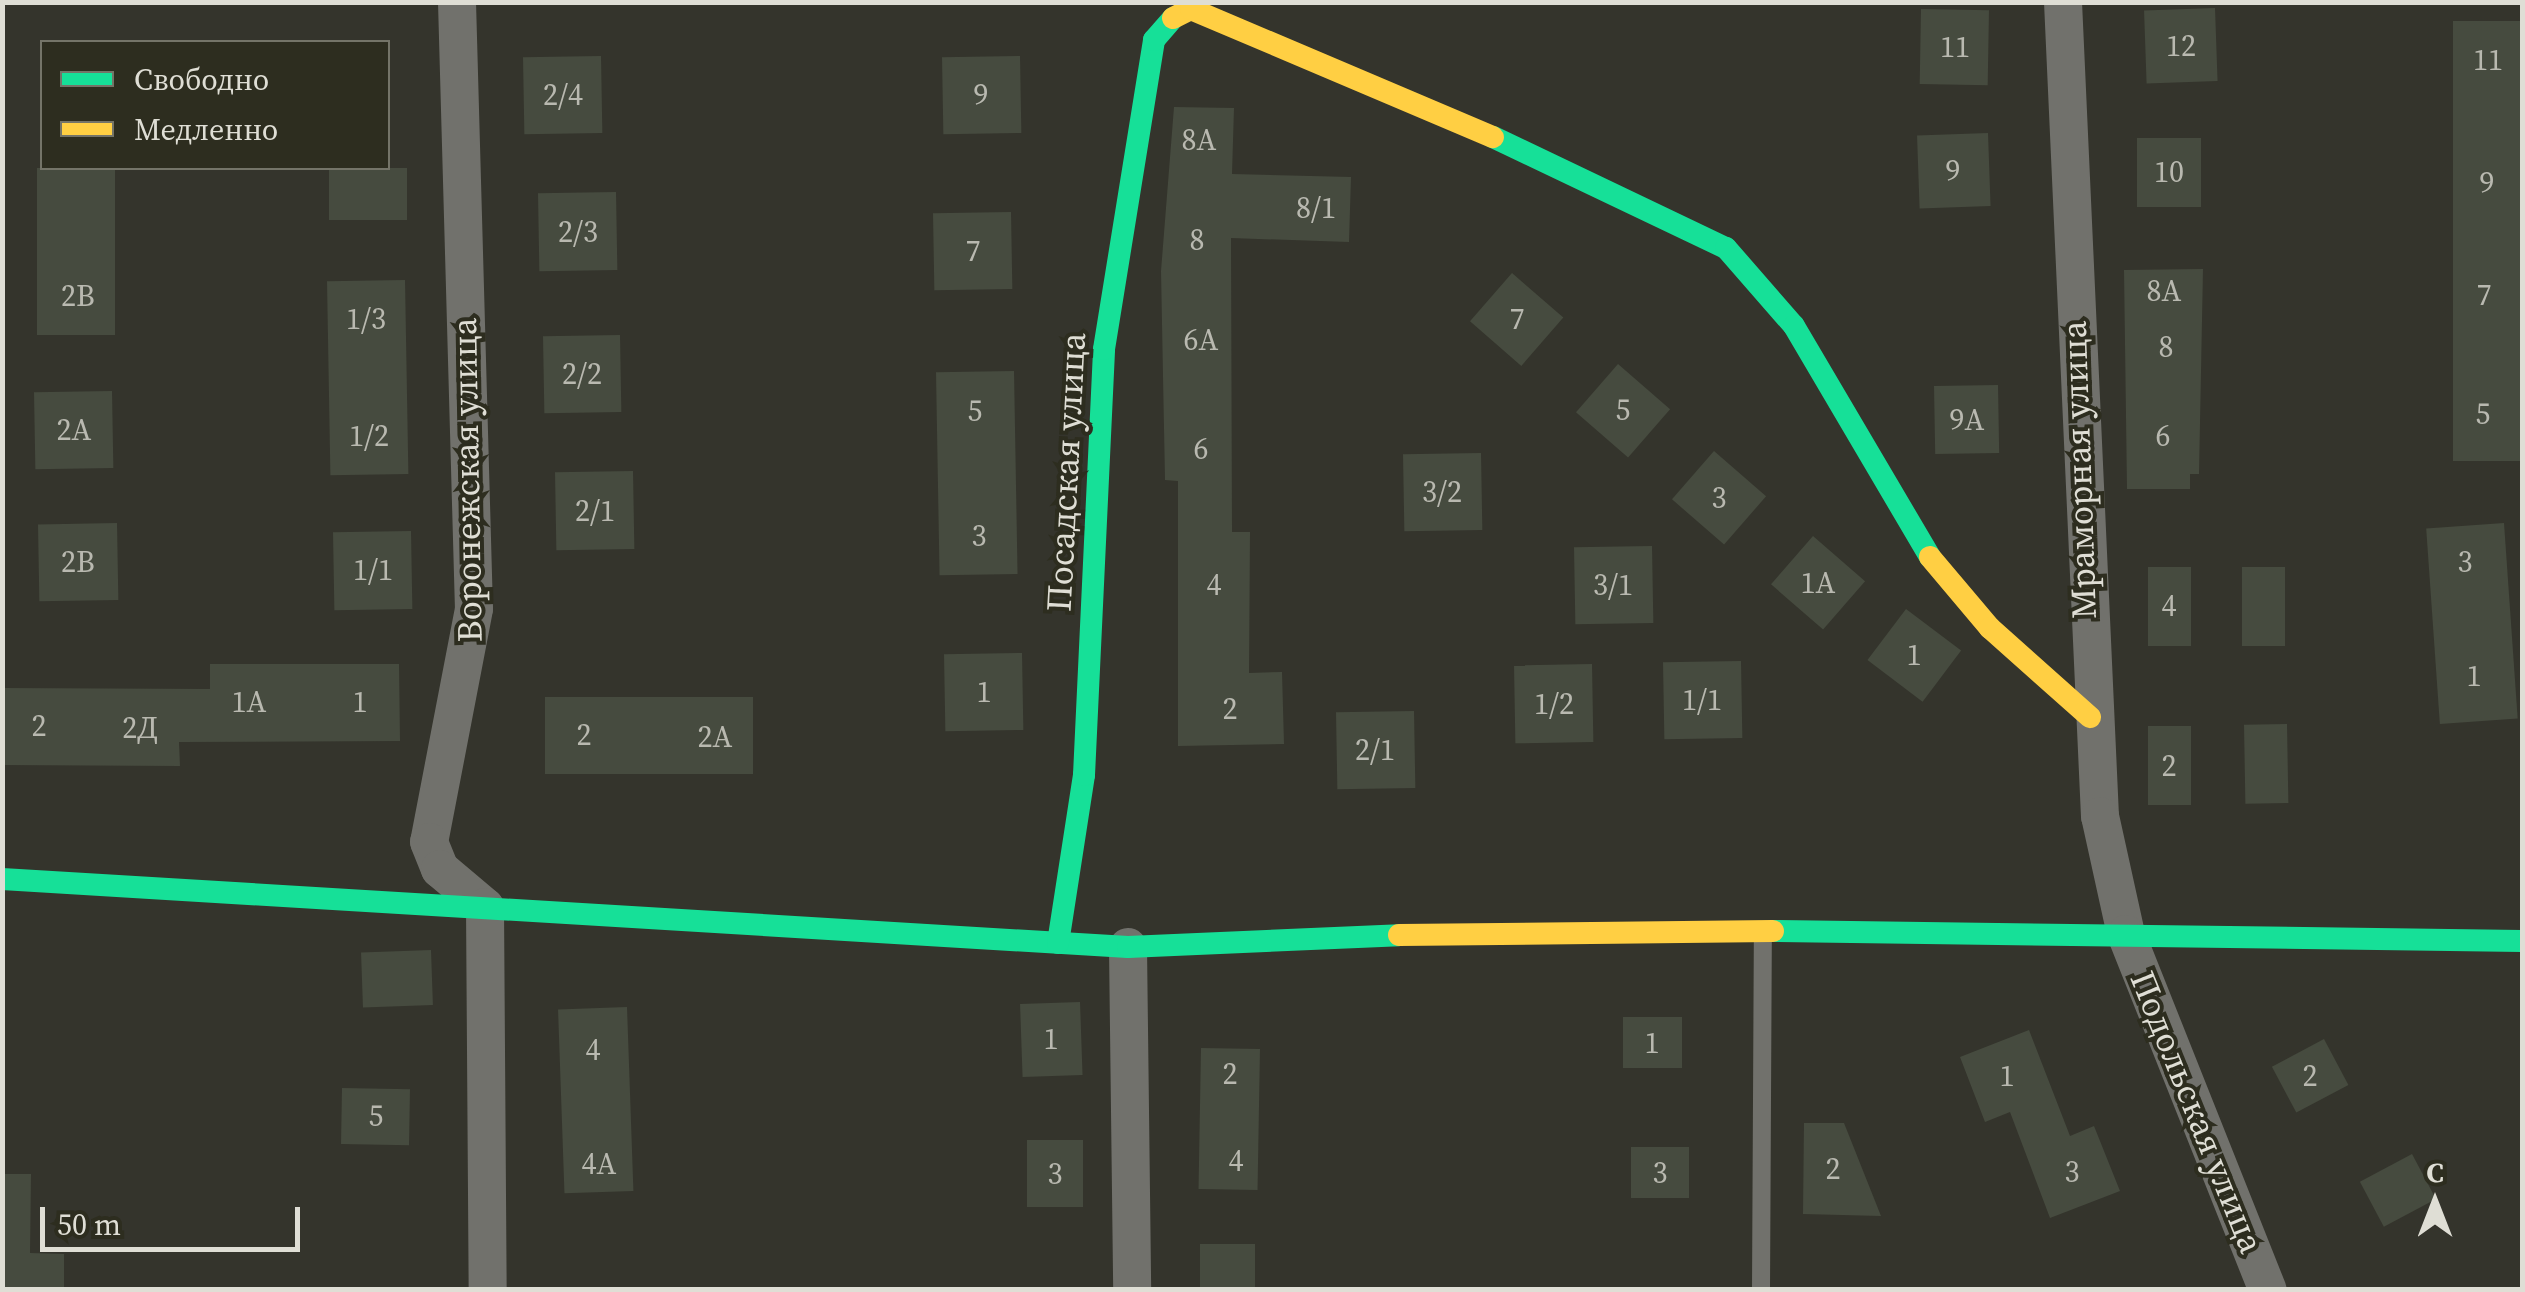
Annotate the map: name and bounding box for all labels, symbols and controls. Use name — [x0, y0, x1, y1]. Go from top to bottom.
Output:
house number: 12 — [2166, 28, 2196, 64]
house number: 11 — [1940, 29, 1970, 65]
legend — [40, 40, 390, 170]
house number: 11 — [2473, 42, 2503, 78]
text: Свободно — [134, 59, 269, 100]
house number: 2/4 — [543, 77, 583, 113]
house number: 9 — [974, 77, 988, 113]
text: Медленно — [134, 109, 278, 150]
house number: 8А — [1182, 122, 1216, 158]
house number: 9 — [1946, 153, 1960, 189]
house number: 10 — [2154, 154, 2184, 190]
house number: 9 — [2480, 165, 2494, 201]
house number: 8/1 — [1296, 190, 1336, 226]
house number: 2/3 — [558, 214, 598, 250]
house number: 8 — [1190, 222, 1204, 258]
house number: 7 — [966, 233, 980, 269]
house number: 8А — [2147, 273, 2181, 309]
house number: 7 — [2477, 277, 2491, 313]
house number: 2В — [61, 278, 95, 314]
house number: 1/3 — [346, 301, 386, 337]
house number: 7 — [1510, 301, 1524, 337]
street label: Воронежская улица — [443, 317, 491, 643]
street label: Мраморная улица — [2053, 320, 2105, 620]
house number: 6А — [1184, 322, 1218, 358]
house number: 8 — [2159, 329, 2173, 365]
street label: Посадская улица — [1038, 331, 1094, 613]
house number: 2/2 — [562, 356, 602, 392]
house number: 5 — [1616, 392, 1630, 428]
house number: 5 — [968, 393, 982, 429]
house number: 5 — [2476, 396, 2490, 432]
house number: 9А — [1950, 402, 1984, 438]
house number: 2А — [57, 412, 91, 448]
house number: 1/2 — [349, 418, 389, 454]
house number: 6 — [2156, 418, 2170, 454]
house number: 6 — [1194, 431, 1208, 467]
house number: 3/2 — [1422, 474, 1462, 510]
house number: 3 — [1712, 480, 1726, 516]
house number: 2/1 — [575, 493, 615, 529]
house number: 3 — [972, 518, 986, 554]
house number: 2В — [61, 544, 95, 580]
house number: 3 — [2458, 544, 2472, 580]
house number: 1/1 — [353, 552, 393, 588]
house number: 1А — [1801, 565, 1835, 601]
house number: 4 — [1207, 567, 1221, 603]
house number: 3/1 — [1593, 567, 1633, 603]
house number: 4 — [2162, 588, 2176, 624]
house number: 1 — [1907, 637, 1921, 673]
house number: 1 — [2467, 658, 2481, 694]
house number: 1 — [977, 674, 991, 710]
house number: 1/1 — [1682, 682, 1722, 718]
house number: 1А — [232, 684, 266, 720]
house number: 1 — [353, 684, 367, 720]
house number: 1/2 — [1534, 686, 1574, 722]
house number: 2 — [1223, 691, 1237, 727]
house number: 2 — [32, 708, 46, 744]
house number: 2Д — [122, 710, 158, 746]
house number: 2 — [577, 717, 591, 753]
house number: 2А — [698, 719, 732, 755]
house number: 2/1 — [1355, 732, 1395, 768]
house number: 2 — [2162, 748, 2176, 784]
street label: Подольская улица — [2121, 965, 2273, 1259]
house number: 1 — [1044, 1021, 1058, 1057]
house number: 1 — [1645, 1025, 1659, 1061]
house number: 4 — [586, 1032, 600, 1068]
house number: 2 — [1223, 1056, 1237, 1092]
house number: 1 — [2000, 1058, 2014, 1094]
house number: 2 — [2303, 1058, 2317, 1094]
house number: 5 — [369, 1098, 383, 1134]
house number: 4 — [1229, 1143, 1243, 1179]
house number: 4А — [582, 1146, 616, 1182]
house number: 2 — [1826, 1151, 1840, 1187]
north arrow — [2385, 1152, 2485, 1252]
text: С — [2426, 1153, 2444, 1191]
house number: 3 — [2065, 1154, 2079, 1190]
house number: 3 — [1653, 1155, 1667, 1191]
house number: 3 — [1048, 1156, 1062, 1192]
scale bar — [45, 1187, 305, 1249]
text: 50 m — [57, 1204, 121, 1245]

